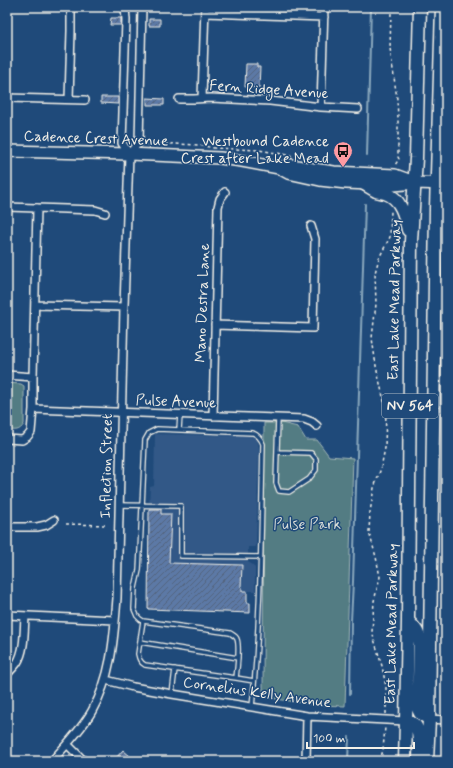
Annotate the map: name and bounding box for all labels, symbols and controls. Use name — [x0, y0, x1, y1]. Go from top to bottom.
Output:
street label: Fern Ridge Avenue — [209, 76, 329, 105]
street label: Cadence Crest Avenue — [23, 126, 169, 152]
place label: Westbound Cadence Crest after Lake Mead — [181, 132, 329, 169]
bus stop icon: Westbound Cadence Crest after Lake Mead — [332, 140, 354, 168]
street label: East Lake Mead Parkway — [384, 219, 406, 381]
street label: Mano Destra Lane — [191, 243, 215, 363]
street label: Pulse Avenue — [135, 391, 217, 413]
road number: NV 564 — [382, 394, 438, 418]
street label: Inflection Street — [96, 413, 118, 519]
park label: Pulse Park — [273, 515, 341, 535]
street label: East Lake Mead Parkway — [381, 543, 403, 705]
street label: Cornelius Kelly Avenue — [182, 673, 332, 713]
scale bar — [307, 724, 414, 750]
text: 100 m — [313, 731, 345, 747]

